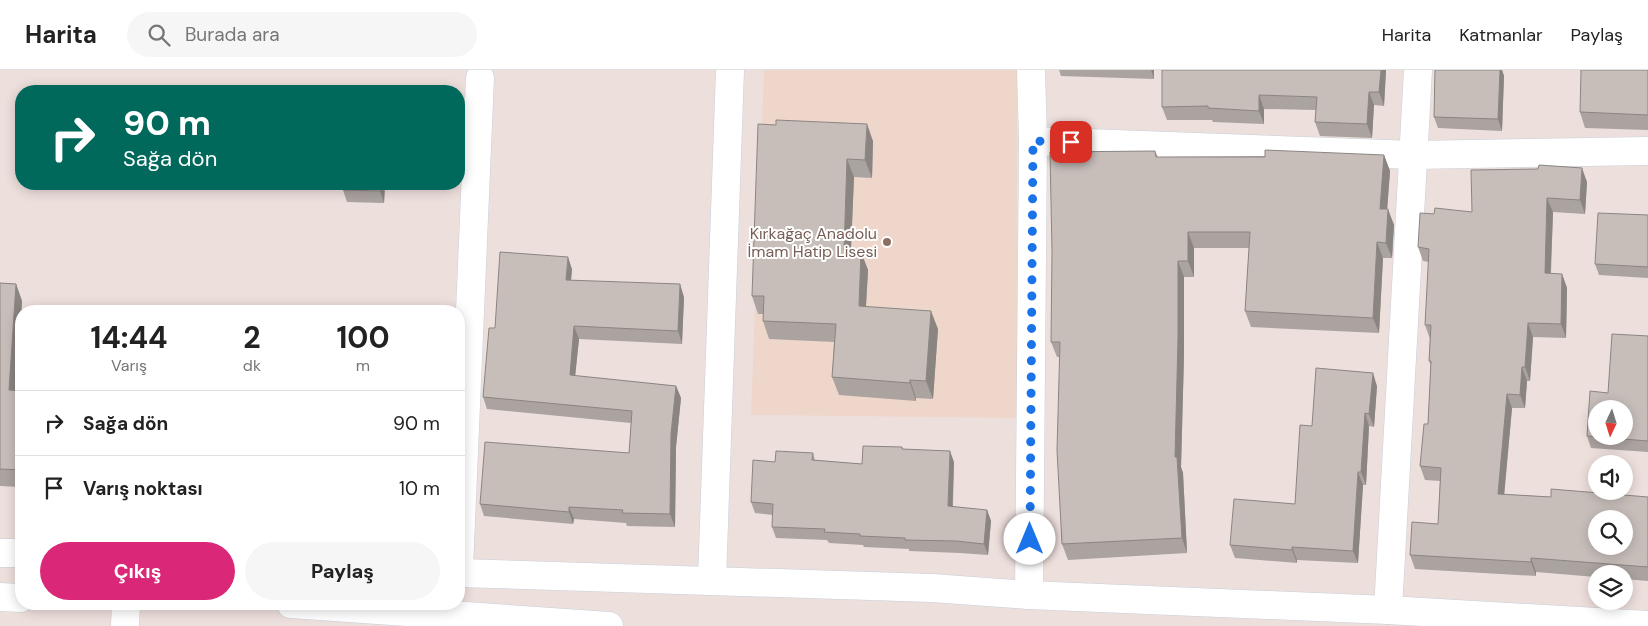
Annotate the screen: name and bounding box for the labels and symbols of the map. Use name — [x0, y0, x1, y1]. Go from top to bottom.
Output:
pin — [1050, 121, 1092, 163]
place label: Kırkağaç Anadolu İmam Hatip Lisesi — [748, 223, 877, 262]
marker: Kırkağaç Anadolu İmam Hatip Lisesi — [881, 236, 893, 248]
north arrow — [1588, 400, 1632, 445]
position arrow — [1003, 512, 1055, 564]

